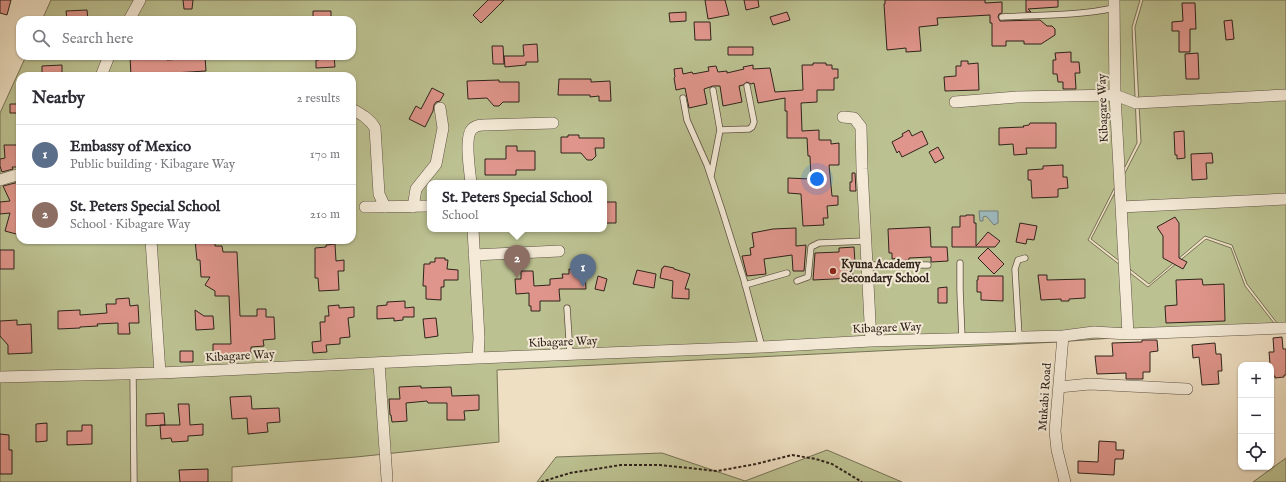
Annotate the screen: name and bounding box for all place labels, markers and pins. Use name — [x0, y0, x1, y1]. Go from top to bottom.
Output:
pin: 2 — [504, 245, 530, 278]
pin: 1 — [570, 254, 596, 287]
place label: Kyuna Academy Secondary School — [841, 257, 930, 287]
marker: Kyuna Academy Secondary School — [828, 266, 838, 276]

